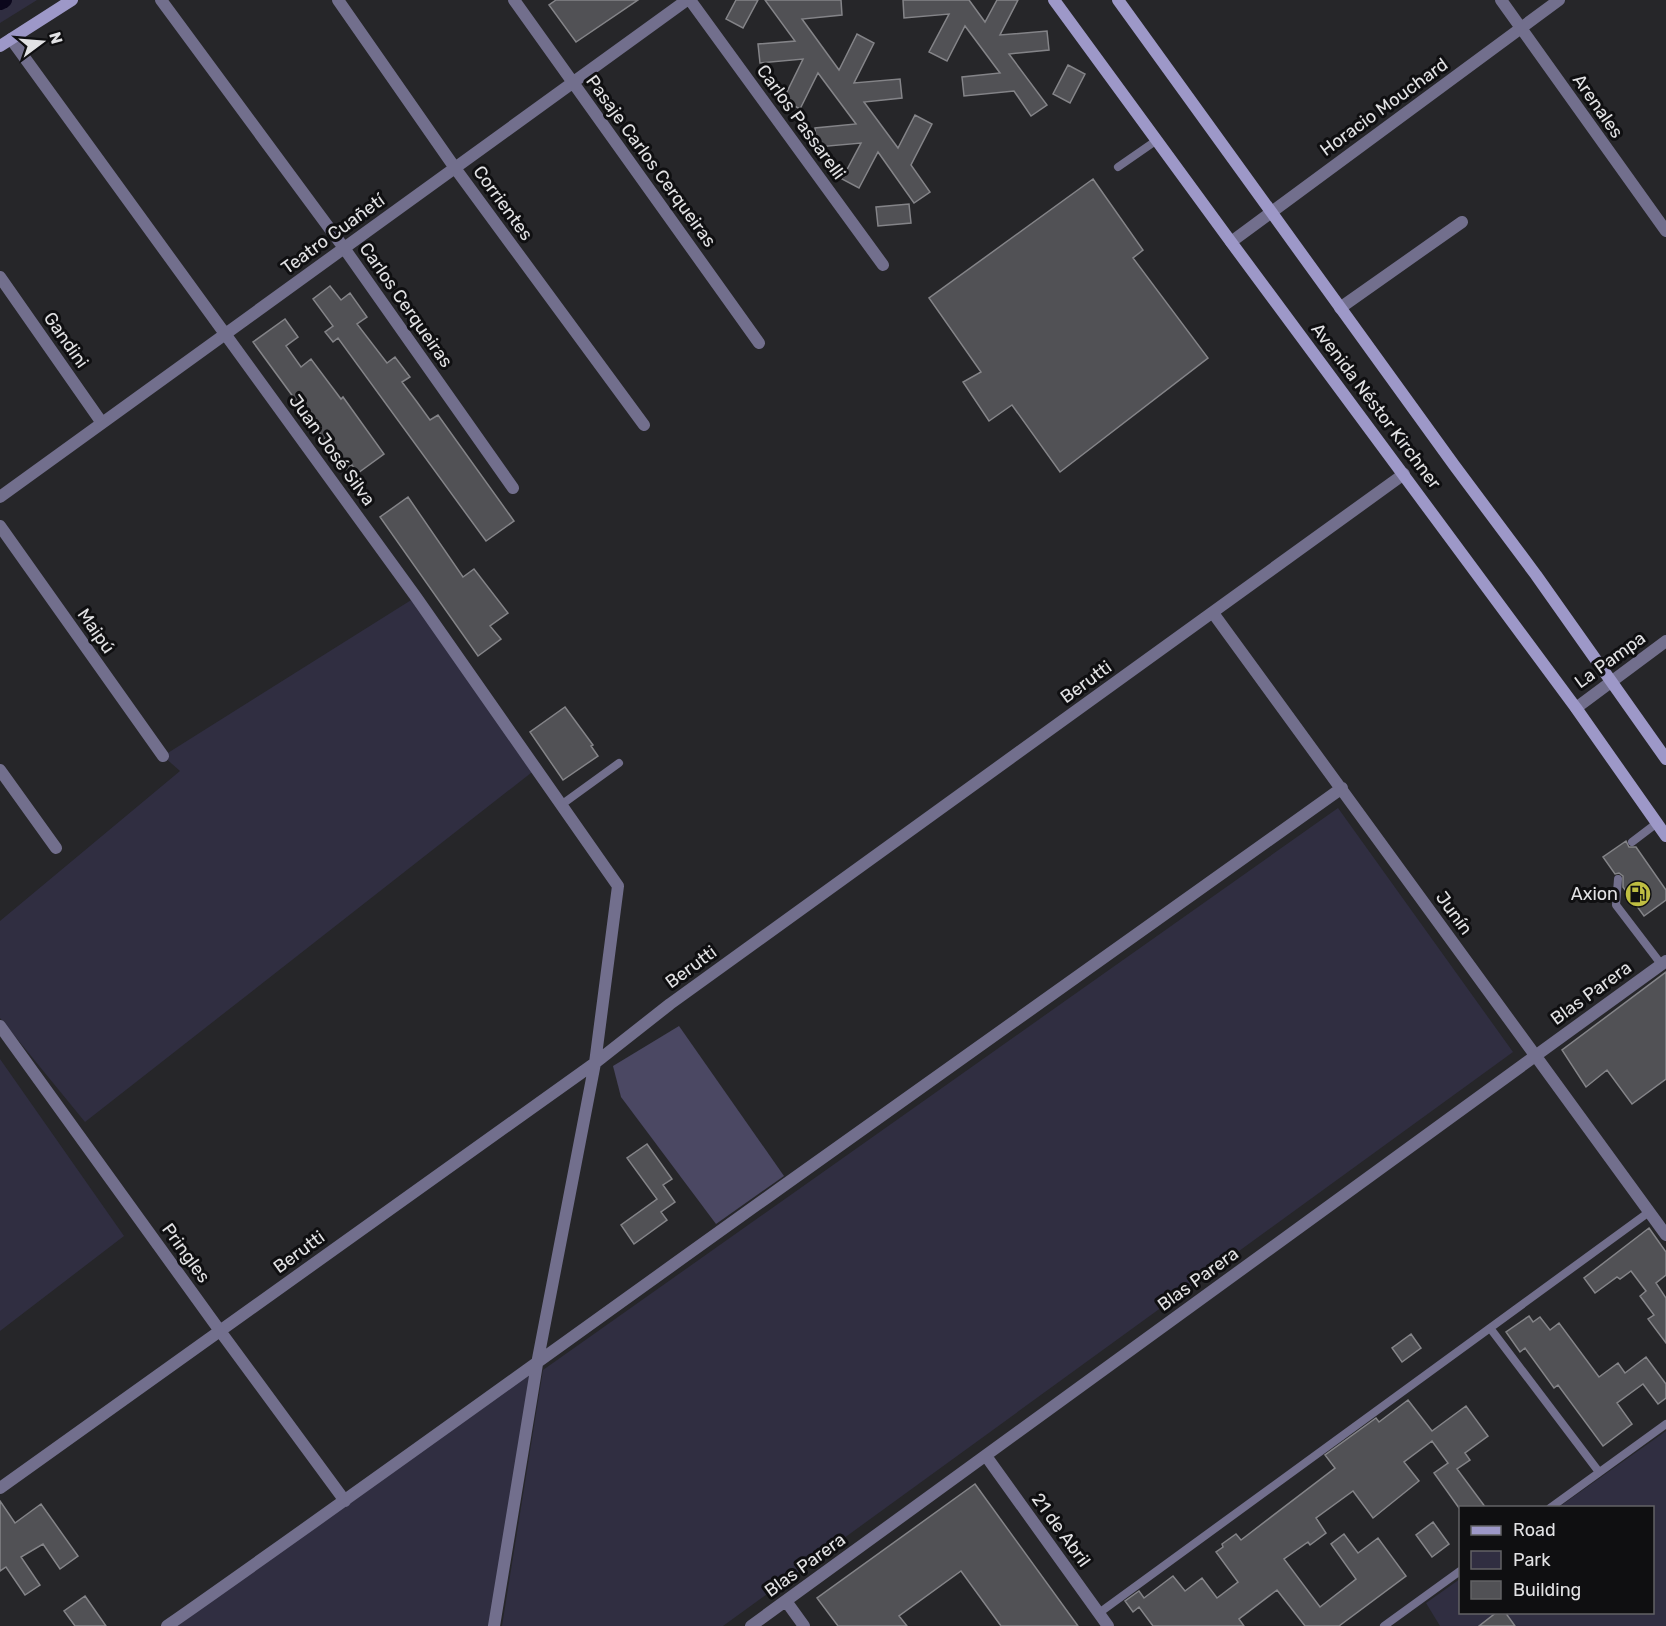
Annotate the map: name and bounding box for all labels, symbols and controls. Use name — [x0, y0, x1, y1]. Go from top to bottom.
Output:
north arrow — [12, 12, 72, 72]
text: N — [45, 30, 67, 46]
street label: Horacio Mouchard — [1316, 53, 1452, 161]
street label: Carlos Passarelli — [752, 60, 850, 184]
street label: Arenales — [1568, 70, 1628, 142]
street label: Pasaje Carlos Cerqueiras — [581, 71, 721, 251]
street label: Corrientes — [468, 161, 538, 245]
street label: Teatro Cuañetí — [277, 188, 390, 279]
street label: Carlos Cerqueiras — [355, 238, 457, 372]
street label: Gandini — [39, 308, 93, 372]
street label: Avenida Néstor Kirchner — [1306, 319, 1446, 493]
street label: Juan José Silva — [284, 390, 380, 510]
street label: Maipú — [73, 604, 119, 658]
street label: La Pampa — [1570, 627, 1650, 693]
street label: Berutti — [1056, 656, 1116, 708]
fuel station icon: Axion — [1623, 879, 1653, 909]
place label: Axion — [1571, 883, 1618, 905]
street label: Junín — [1431, 887, 1477, 939]
street label: Berutti — [661, 941, 721, 993]
street label: Blas Parera — [1546, 956, 1636, 1030]
street label: Pringles — [157, 1219, 215, 1287]
street label: Berutti — [269, 1226, 329, 1278]
street label: Blas Parera — [1153, 1242, 1243, 1316]
street label: 21 de Abril — [1027, 1489, 1095, 1571]
legend — [1459, 1506, 1654, 1614]
text: Road — [1513, 1519, 1556, 1541]
street label: Blas Parera — [760, 1528, 850, 1602]
text: Park — [1513, 1549, 1551, 1571]
text: Building — [1513, 1579, 1581, 1601]

